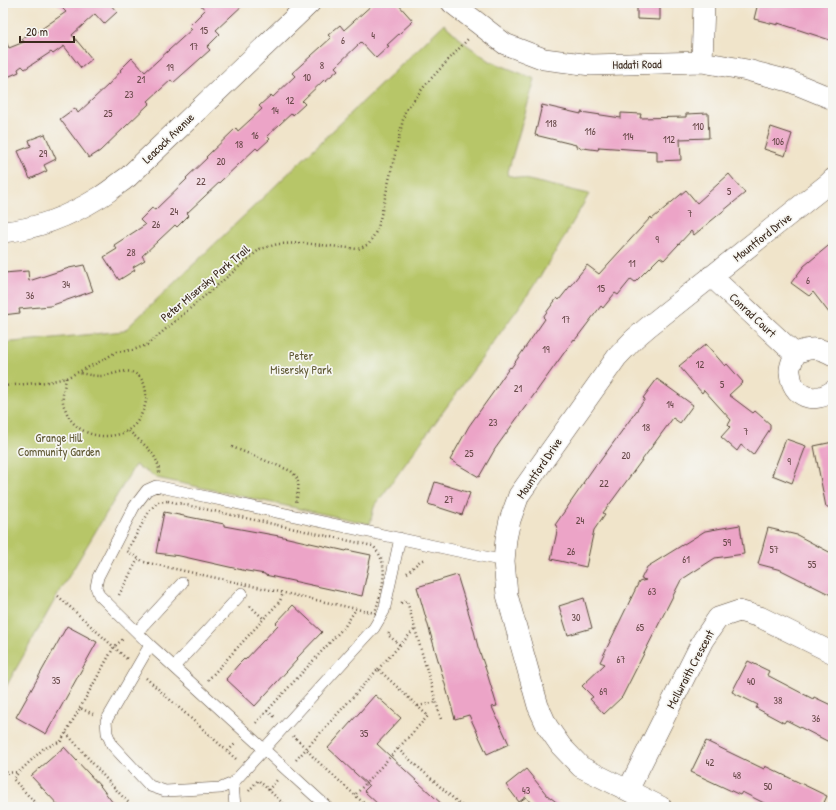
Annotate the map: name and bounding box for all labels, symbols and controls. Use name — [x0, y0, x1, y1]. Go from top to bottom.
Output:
scale bar — [20, 18, 74, 44]
text: 20 m — [26, 23, 48, 40]
house number: 15 — [200, 24, 209, 37]
house number: 4 — [371, 29, 375, 42]
house number: 6 — [341, 34, 345, 47]
house number: 17 — [190, 40, 198, 53]
street label: Hadati Road — [612, 55, 662, 73]
house number: 8 — [320, 59, 324, 72]
house number: 19 — [166, 61, 174, 74]
house number: 10 — [303, 71, 312, 84]
house number: 21 — [137, 73, 146, 86]
house number: 23 — [124, 88, 134, 101]
house number: 12 — [286, 94, 294, 107]
house number: 14 — [271, 104, 279, 117]
house number: 25 — [104, 107, 113, 120]
street label: Leacock Avenue — [138, 109, 198, 167]
house number: 118 — [545, 117, 557, 130]
house number: 110 — [692, 120, 704, 133]
house number: 116 — [584, 125, 596, 138]
house number: 16 — [251, 129, 259, 142]
house number: 114 — [622, 130, 634, 143]
house number: 112 — [663, 133, 675, 146]
house number: 106 — [772, 135, 784, 148]
house number: 18 — [235, 138, 243, 151]
house number: 29 — [39, 147, 48, 160]
house number: 20 — [216, 155, 226, 168]
house number: 22 — [196, 175, 206, 188]
house number: 5 — [727, 185, 732, 198]
house number: 24 — [170, 205, 178, 218]
house number: 7 — [688, 207, 693, 220]
street label: Mountford Drive — [729, 209, 795, 265]
house number: 26 — [152, 218, 160, 231]
house number: 9 — [655, 233, 659, 246]
street label: Peter Misersky Park Trail — [157, 240, 254, 325]
house number: 28 — [126, 246, 136, 259]
house number: 11 — [628, 257, 636, 270]
house number: 6 — [806, 274, 810, 287]
house number: 34 — [62, 278, 70, 291]
house number: 15 — [597, 282, 606, 295]
house number: 36 — [26, 289, 34, 302]
street label: Conrad Court — [726, 289, 781, 342]
house number: 17 — [562, 313, 570, 326]
house number: 19 — [542, 343, 550, 356]
park label: Peter Misersky Park — [270, 347, 332, 378]
house number: 12 — [696, 358, 704, 371]
house number: 5 — [720, 378, 725, 391]
house number: 21 — [514, 382, 523, 395]
house number: 14 — [666, 398, 674, 411]
house number: 23 — [488, 416, 498, 429]
house number: 18 — [642, 421, 650, 434]
house number: 7 — [744, 425, 749, 438]
park label: Grange Hill Community Garden — [18, 429, 100, 460]
street label: Mountford Drive — [512, 434, 566, 502]
house number: 25 — [465, 447, 474, 460]
house number: 20 — [621, 449, 631, 462]
house number: 9 — [787, 455, 791, 468]
house number: 22 — [599, 477, 609, 490]
house number: 27 — [444, 493, 454, 506]
house number: 24 — [576, 514, 584, 527]
house number: 59 — [723, 536, 731, 549]
house number: 57 — [769, 543, 779, 556]
house number: 26 — [567, 545, 575, 558]
house number: 61 — [682, 553, 690, 566]
house number: 55 — [808, 558, 817, 571]
house number: 63 — [648, 585, 657, 598]
house number: 30 — [572, 611, 581, 624]
house number: 65 — [636, 621, 645, 634]
street label: McIlwraith Crescent — [662, 626, 718, 711]
house number: 67 — [617, 653, 626, 666]
house number: 35 — [52, 674, 61, 687]
house number: 40 — [747, 675, 756, 688]
house number: 69 — [599, 685, 607, 698]
house number: 38 — [774, 694, 782, 707]
house number: 36 — [812, 712, 820, 725]
house number: 35 — [360, 727, 369, 740]
house number: 42 — [706, 756, 715, 769]
house number: 48 — [733, 769, 741, 782]
house number: 50 — [764, 780, 773, 793]
house number: 43 — [522, 784, 531, 797]

